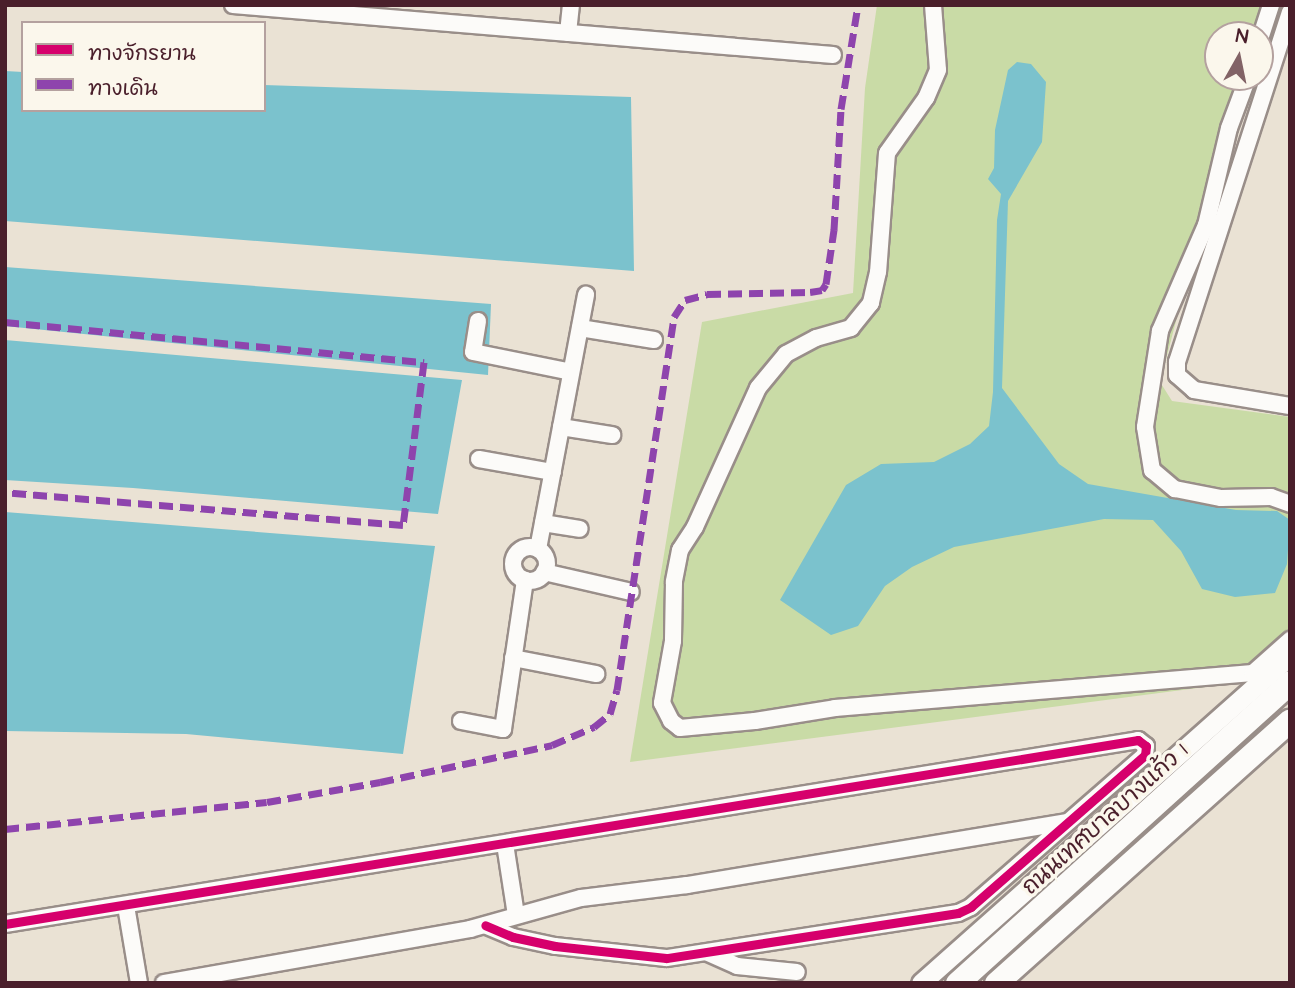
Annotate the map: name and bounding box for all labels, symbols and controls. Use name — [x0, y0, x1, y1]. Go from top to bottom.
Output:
legend — [21, 21, 266, 112]
north arrow — [1204, 21, 1274, 91]
text: N — [1234, 22, 1250, 51]
text: ทางจักรยาน — [88, 39, 196, 68]
text: ทางเดิน — [88, 74, 158, 103]
street label: ถนนเทศบาลบางแก้ว 1 — [1016, 737, 1194, 901]

